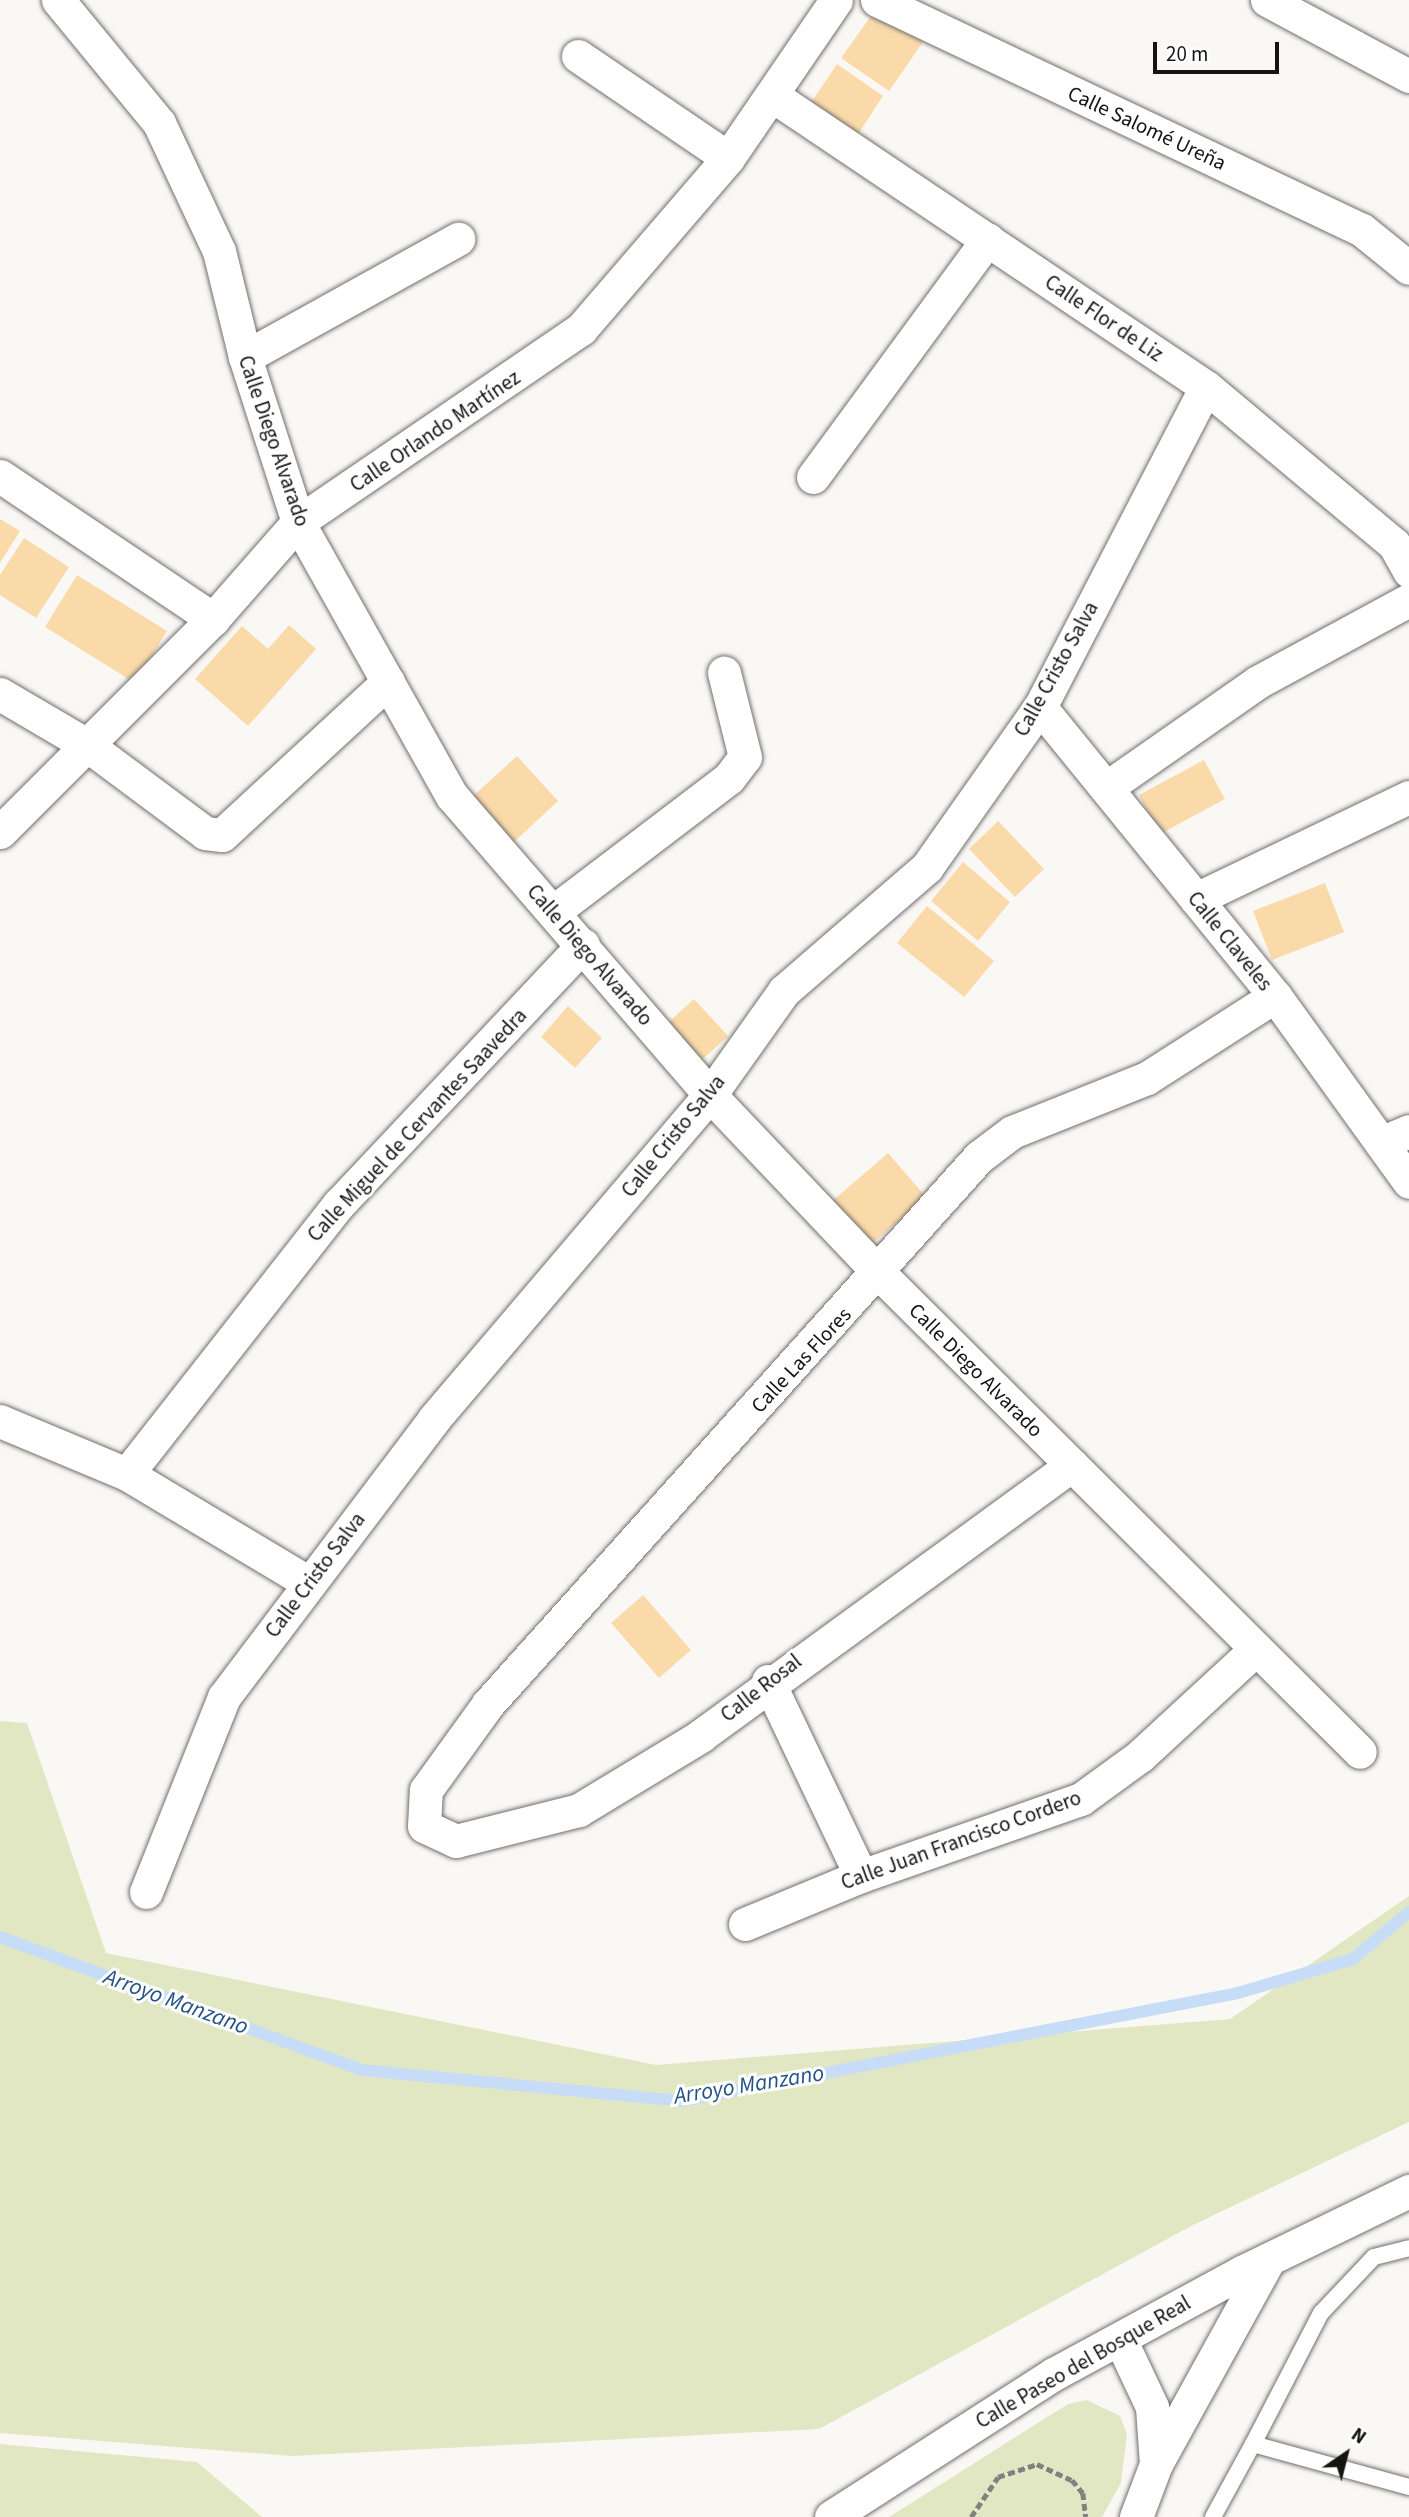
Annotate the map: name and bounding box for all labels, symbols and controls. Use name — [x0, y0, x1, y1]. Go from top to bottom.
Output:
scale bar — [1157, 28, 1283, 72]
text: 20 m — [1166, 39, 1208, 69]
street label: Calle Salomé Ureña — [1064, 80, 1230, 176]
street label: Calle Flor de Liz — [1040, 269, 1168, 367]
street label: Calle Diego Alvarado — [233, 352, 315, 530]
street label: Calle Orlando Martínez — [345, 365, 525, 497]
street label: Calle Cristo Salva — [1009, 597, 1103, 741]
street label: Calle Diego Alvarado — [522, 879, 658, 1031]
street label: Calle Claveles — [1182, 886, 1278, 996]
street label: Calle Miguel de Cervantes Saavedra — [302, 1003, 532, 1247]
street label: Calle Cristo Salva — [616, 1070, 730, 1202]
street label: Calle Diego Alvarado — [904, 1298, 1048, 1442]
street label: Calle Las Flores — [746, 1302, 856, 1418]
street label: Calle Cristo Salva — [260, 1507, 370, 1643]
street label: Calle Rosal — [716, 1649, 806, 1727]
street label: Calle Juan Francisco Cordero — [837, 1785, 1085, 1895]
water label: Arroyo Manzano — [100, 1963, 252, 2041]
water label: Arroyo Manzano — [672, 2060, 826, 2110]
street label: Calle Paseo del Bosque Real — [971, 2290, 1195, 2434]
north arrow — [1311, 2419, 1381, 2489]
text: N — [1345, 2422, 1371, 2451]

